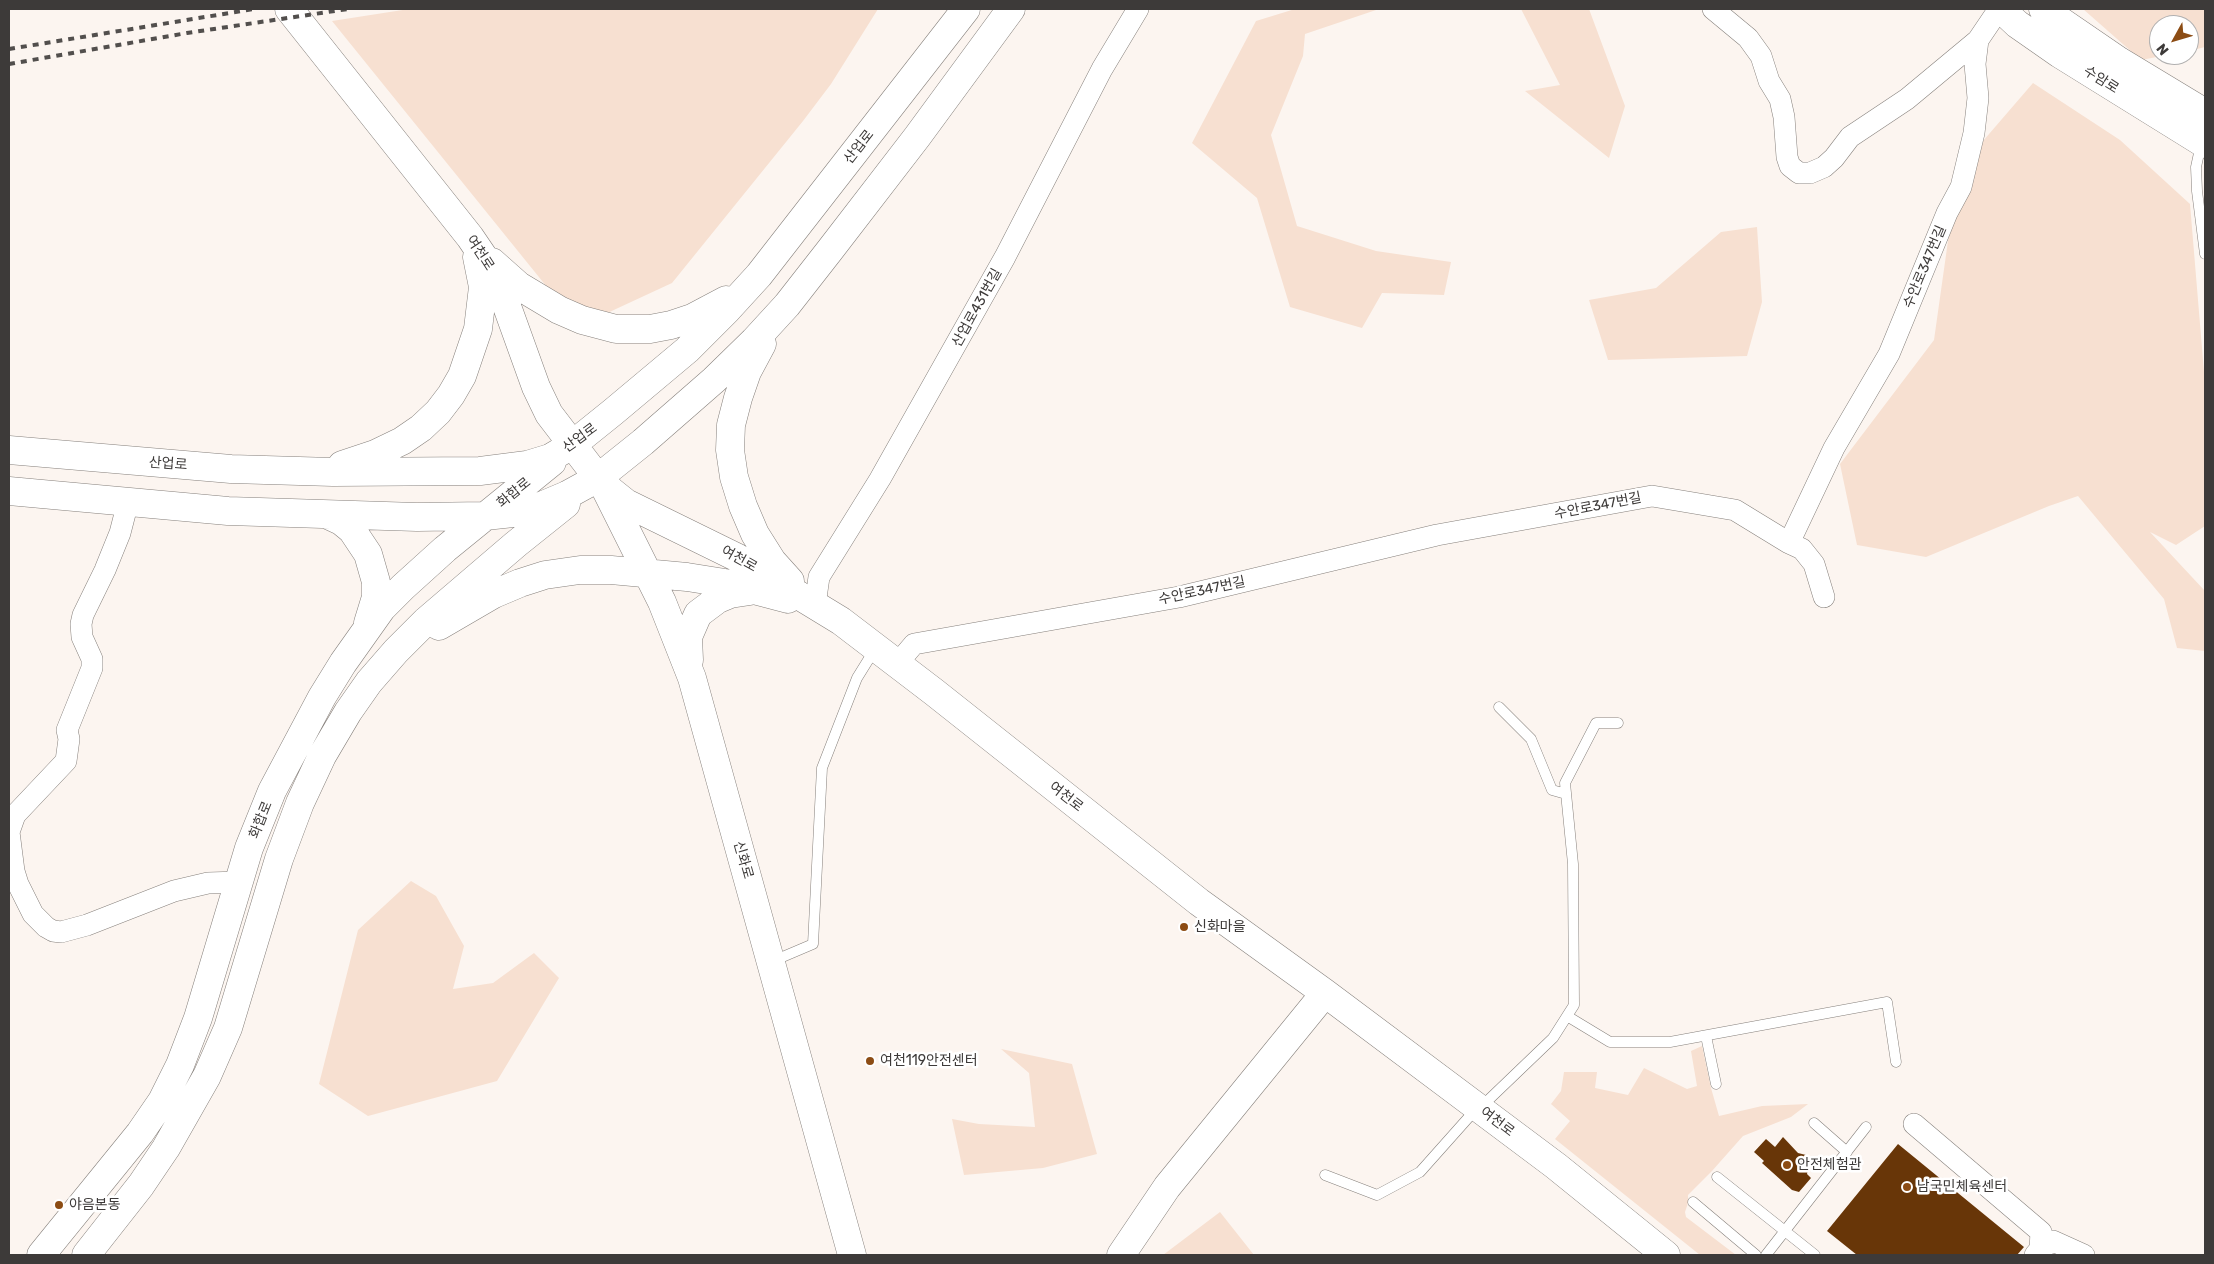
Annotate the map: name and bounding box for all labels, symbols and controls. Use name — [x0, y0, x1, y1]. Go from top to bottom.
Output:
north arrow — [2149, 15, 2199, 65]
text: N — [2153, 40, 2173, 58]
street label: 수암로 — [2080, 63, 2122, 97]
street label: 산업로 — [840, 127, 878, 167]
street label: 수안로347번길 — [1900, 223, 1950, 311]
street label: 여천로 — [462, 232, 498, 274]
street label: 산업로431번길 — [949, 266, 1005, 350]
street label: 산업로 — [559, 420, 601, 456]
street label: 산업로 — [148, 454, 188, 474]
street label: 화합로 — [494, 474, 534, 512]
street label: 수안로347번길 — [1553, 489, 1643, 523]
street label: 여천로 — [718, 542, 760, 576]
street label: 수안로347번길 — [1157, 574, 1247, 608]
street label: 여천로 — [1046, 778, 1086, 816]
street label: 화합로 — [246, 799, 276, 841]
street label: 신화로 — [730, 839, 756, 881]
place label: 신화마을 — [1194, 919, 1246, 935]
marker: 신화마을 — [1178, 921, 1190, 933]
place label: 여천119안전센터 — [880, 1053, 978, 1069]
marker: 여천119안전센터 — [864, 1055, 876, 1067]
street label: 여천로 — [1477, 1104, 1517, 1140]
place label: 안전체험관 — [1797, 1157, 1861, 1173]
marker: 안전체험관 — [1781, 1159, 1793, 1171]
place label: 남국민체육센터 — [1917, 1179, 2007, 1195]
marker: 남국민체육센터 — [1901, 1181, 1913, 1193]
place label: 야음본동 — [69, 1197, 121, 1213]
marker: 야음본동 — [53, 1199, 65, 1211]

